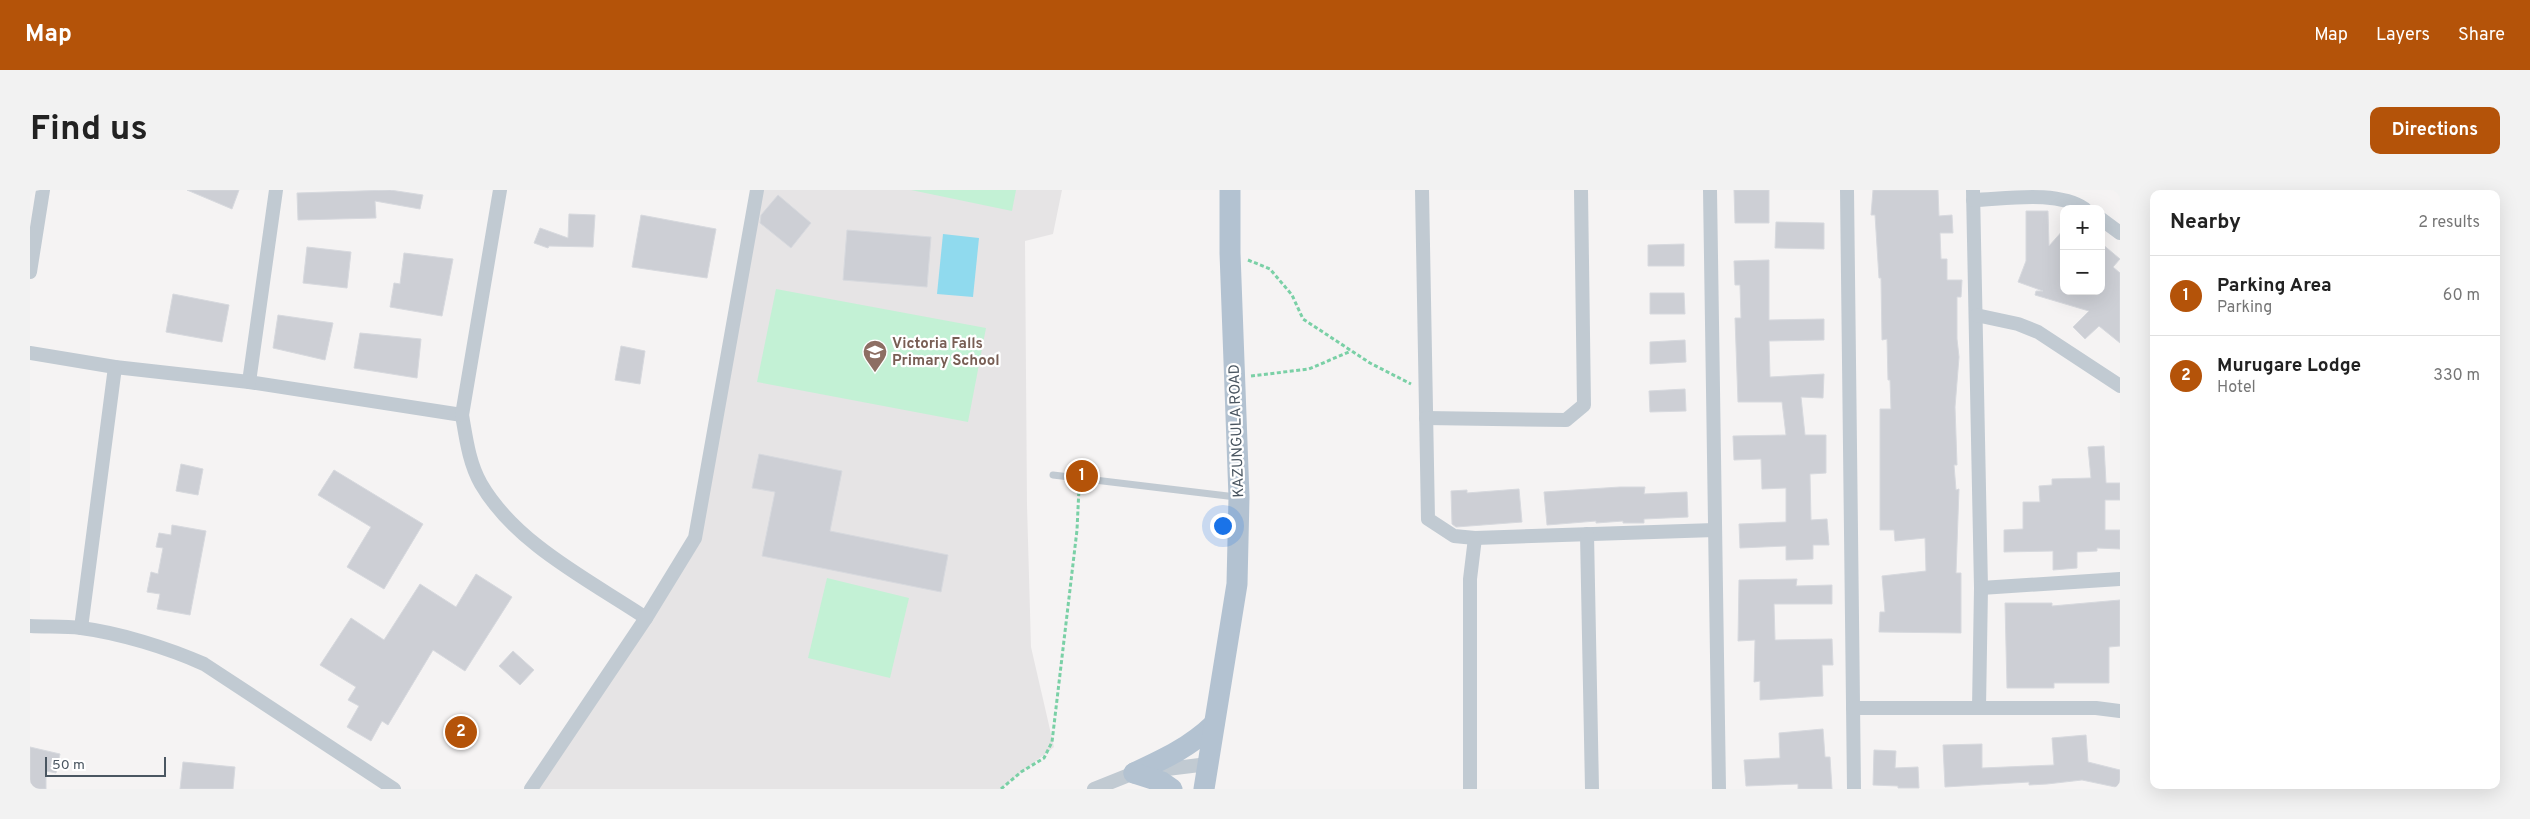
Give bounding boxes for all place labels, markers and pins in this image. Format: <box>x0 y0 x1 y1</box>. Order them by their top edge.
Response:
place label: Victoria Falls Primary School <box>892 335 1000 371</box>
school or university icon: Victoria Falls Primary School <box>862 339 888 373</box>
pin: 1 <box>1066 457 1098 495</box>
pin: 2 <box>445 713 477 751</box>

